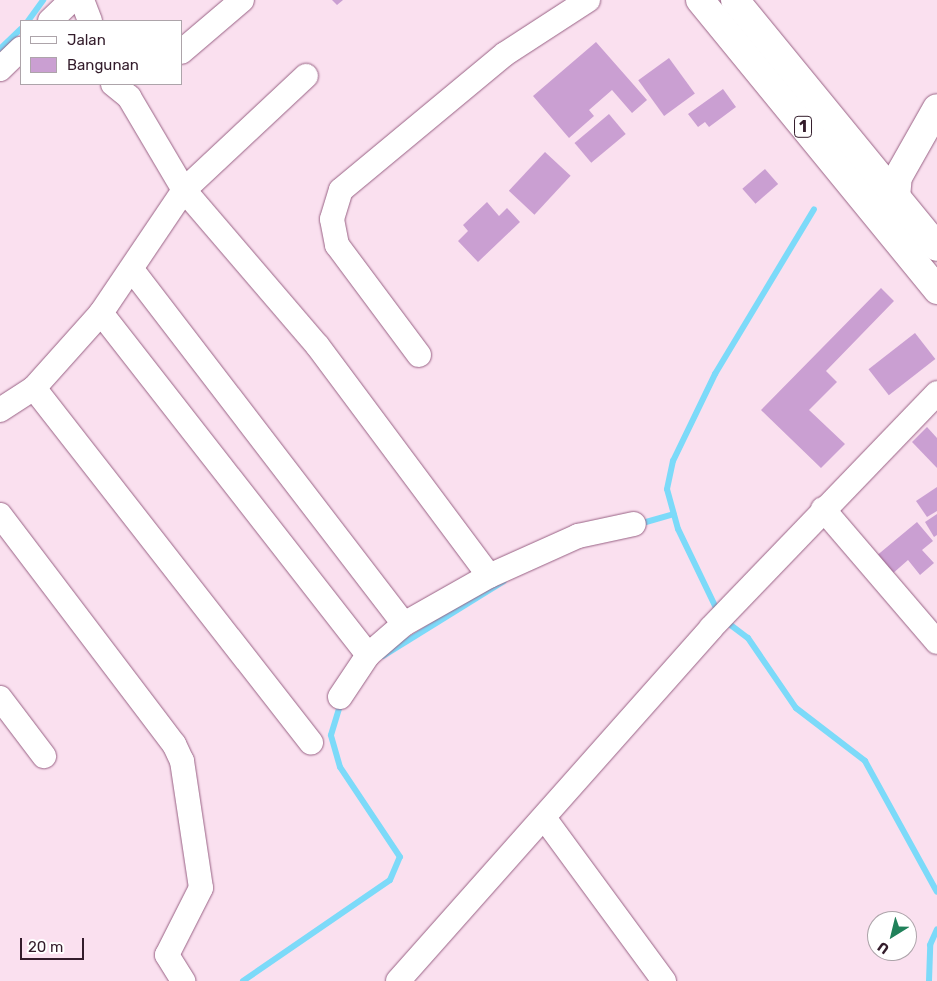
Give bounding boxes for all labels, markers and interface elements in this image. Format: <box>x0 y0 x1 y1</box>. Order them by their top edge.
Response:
legend <box>20 20 182 85</box>
text: Jalan <box>67 31 106 49</box>
text: Bangunan <box>67 56 139 74</box>
road number: 1 <box>793 114 813 140</box>
north arrow <box>867 911 917 961</box>
scale bar <box>22 928 86 960</box>
text: 20 m <box>28 938 63 956</box>
text: U <box>874 938 893 958</box>

